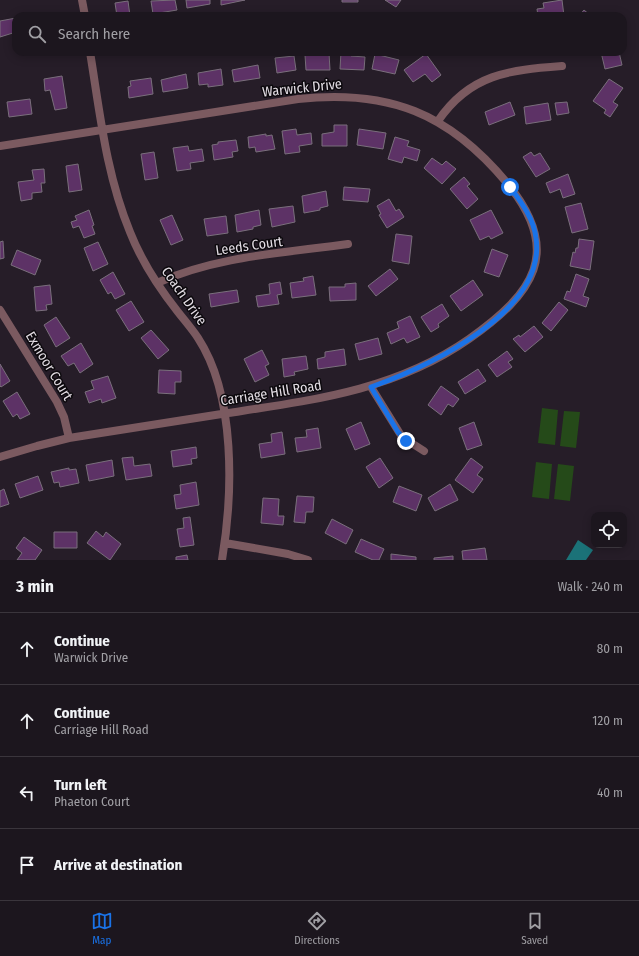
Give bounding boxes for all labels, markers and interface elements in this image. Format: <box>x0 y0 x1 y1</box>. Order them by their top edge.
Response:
search box <box>12 12 627 56</box>
icon: search <box>26 23 48 45</box>
text: Search here <box>58 25 130 43</box>
street label: Warwick Drive <box>261 75 343 101</box>
route start <box>501 178 519 196</box>
street label: Leeds Court <box>214 233 284 259</box>
street label: Coach Drive <box>158 264 210 328</box>
street label: Exmoor Court <box>22 328 76 404</box>
street label: Carriage Hill Road <box>219 377 323 409</box>
route end <box>397 432 415 450</box>
map controls <box>591 512 627 548</box>
button: locate <box>591 512 627 548</box>
text: 3 min <box>16 576 54 597</box>
text: Walk · 240 m <box>557 579 623 594</box>
text: Continue <box>54 632 110 650</box>
icon: ahead <box>16 638 38 660</box>
text: 80 m <box>597 641 623 656</box>
text: Warwick Drive <box>54 650 128 665</box>
text: Continue <box>54 704 110 722</box>
icon: ahead <box>16 710 38 732</box>
text: 120 m <box>592 713 623 728</box>
text: Carriage Hill Road <box>54 722 149 737</box>
text: Turn left <box>54 776 107 794</box>
icon: left <box>16 782 38 804</box>
text: 40 m <box>597 785 623 800</box>
text: Phaeton Court <box>54 794 130 809</box>
icon: arrive <box>16 854 38 876</box>
text: Arrive at destination <box>54 856 182 874</box>
tab: Map <box>91 910 113 947</box>
tab: Directions <box>294 910 340 947</box>
tab: Saved <box>521 910 548 947</box>

